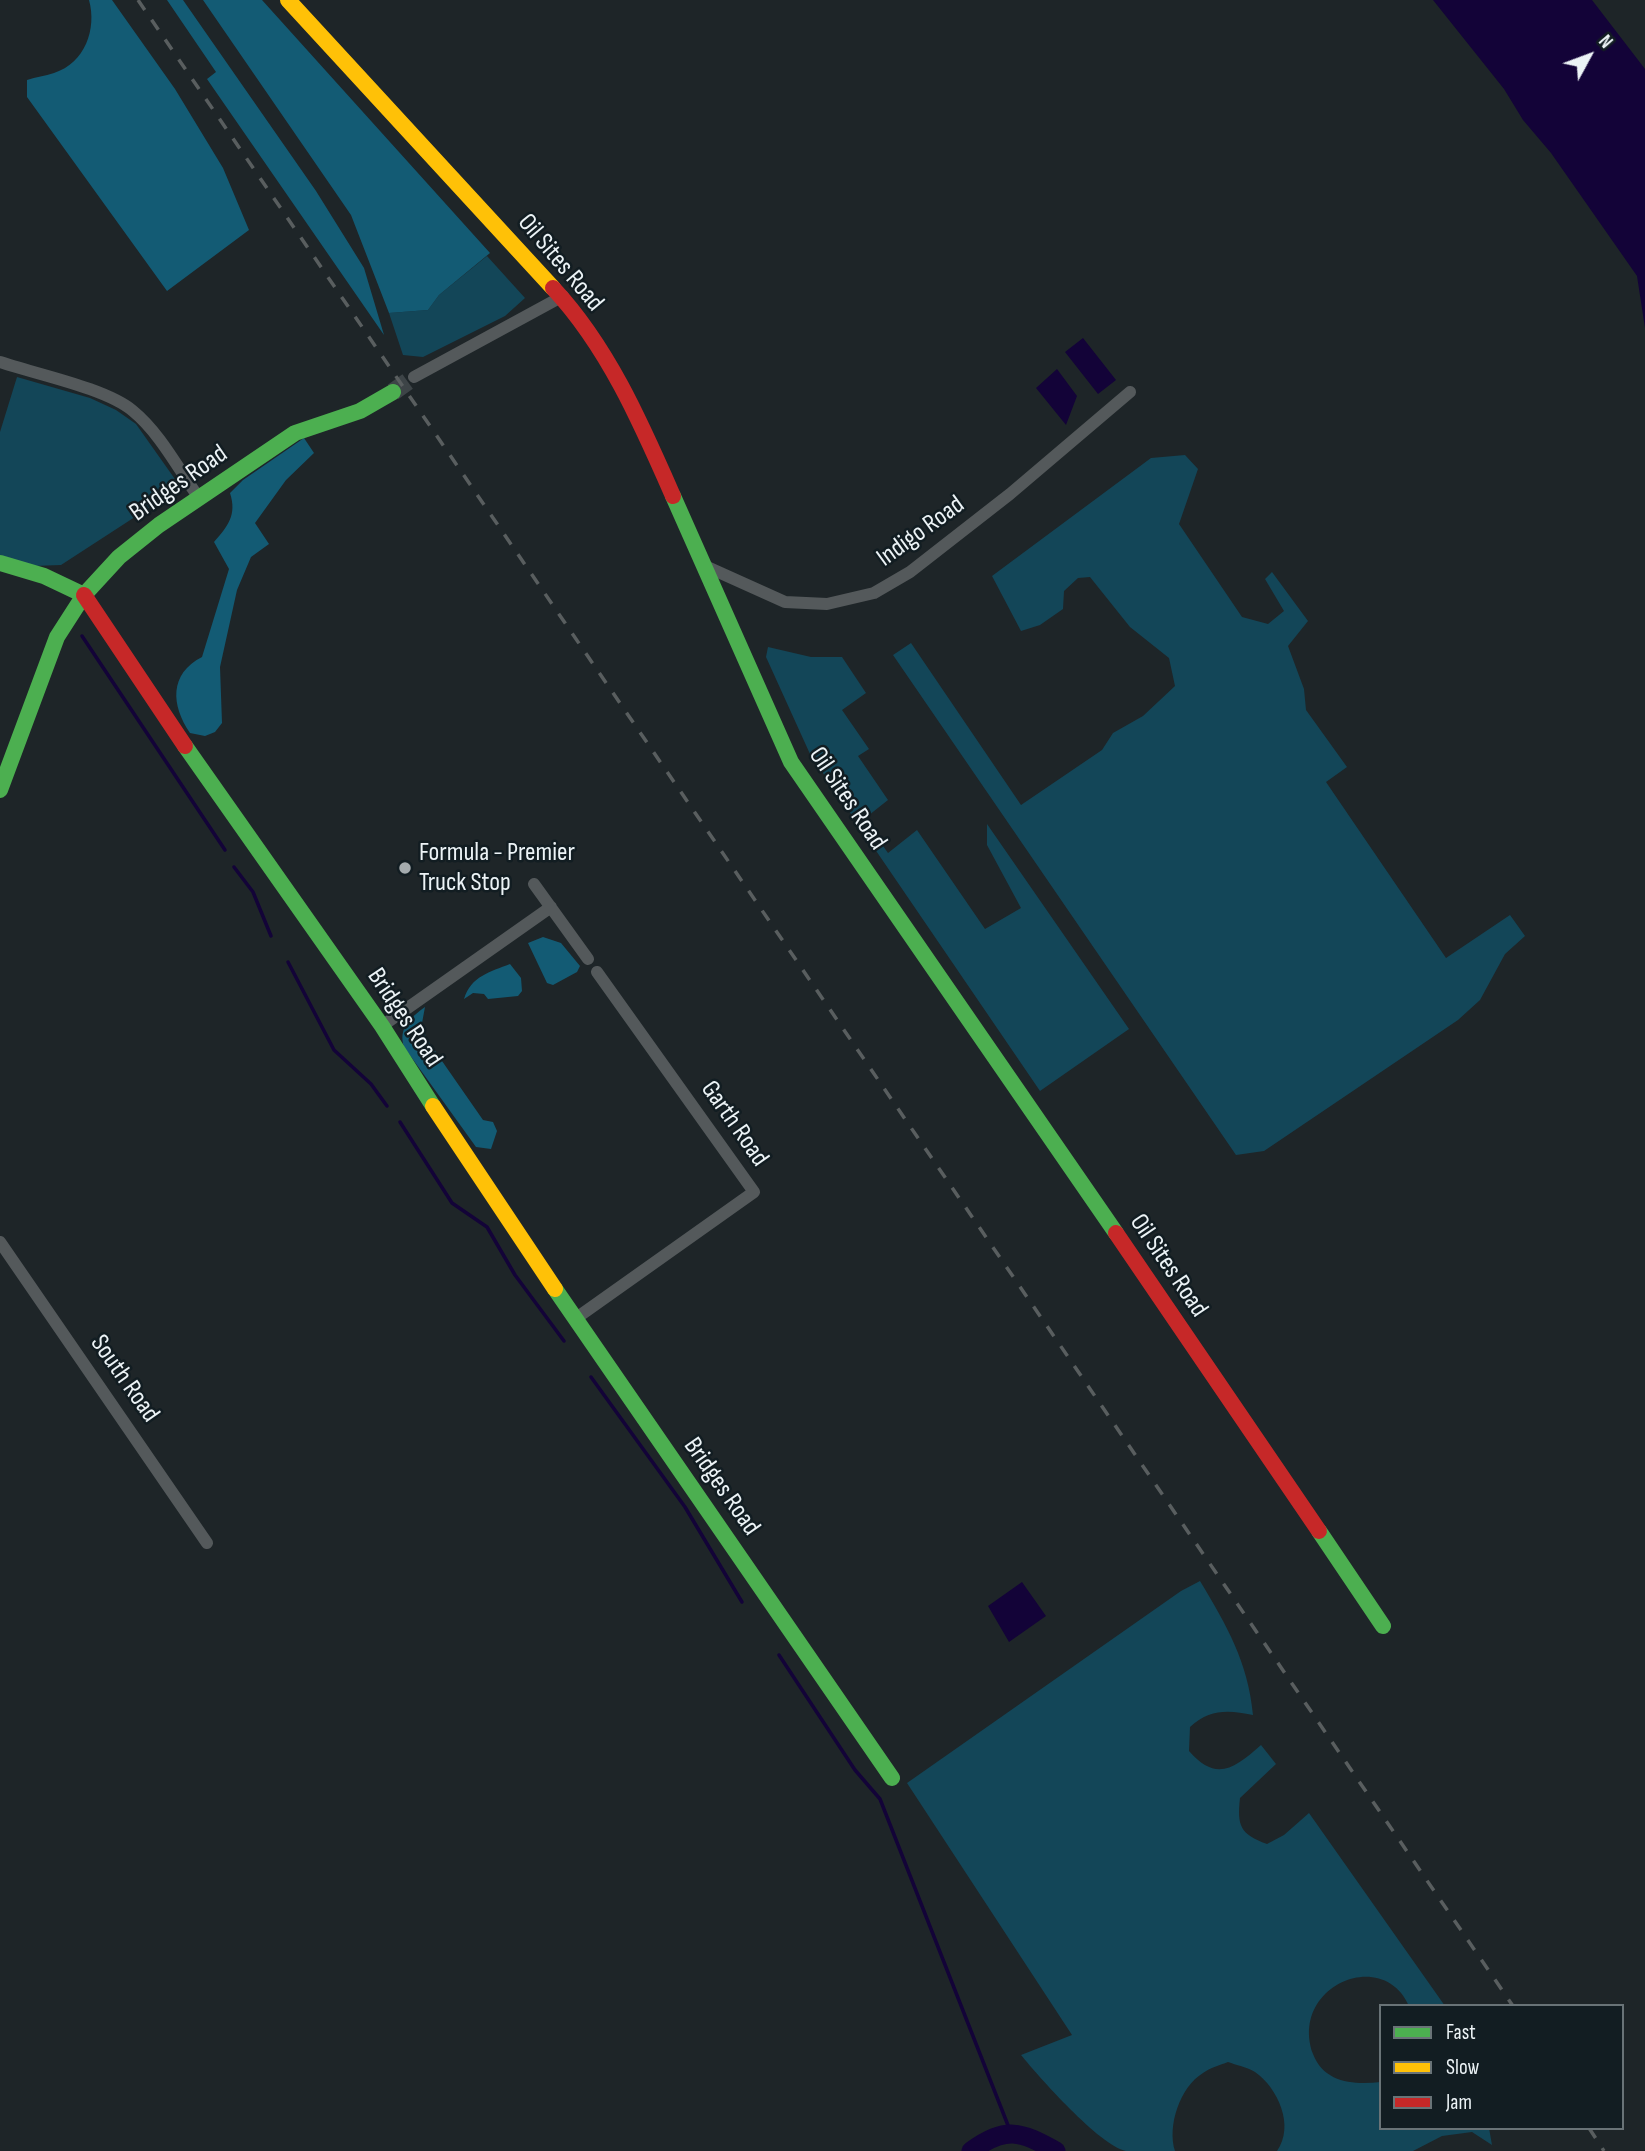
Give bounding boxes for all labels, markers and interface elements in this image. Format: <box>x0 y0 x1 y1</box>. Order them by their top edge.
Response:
north arrow <box>1554 21 1624 91</box>
text: N <box>1593 31 1617 53</box>
street label: Oil Sites Road <box>510 208 610 318</box>
street label: Bridges Road <box>124 439 234 529</box>
street label: Indigo Road <box>871 490 971 574</box>
street label: Oil Sites Road <box>801 742 893 856</box>
place label: Formula - Premier Truck Stop <box>419 837 575 898</box>
marker: Formula - Premier Truck Stop <box>397 860 413 876</box>
street label: Bridges Road <box>360 963 448 1073</box>
street label: Garth Road <box>693 1075 775 1173</box>
street label: Oil Sites Road <box>1122 1209 1214 1323</box>
street label: South Road <box>83 1329 165 1429</box>
street label: Bridges Road <box>676 1432 766 1542</box>
legend <box>1379 2004 1624 2130</box>
text: Fast <box>1446 2020 1476 2045</box>
text: Slow <box>1446 2055 1479 2080</box>
text: Jam <box>1446 2090 1472 2115</box>

